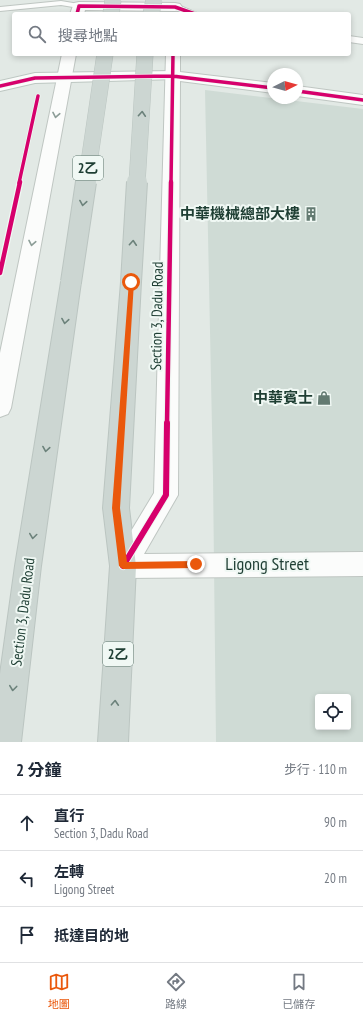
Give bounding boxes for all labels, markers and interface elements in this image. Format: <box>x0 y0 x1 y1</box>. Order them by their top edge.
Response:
search box <box>12 12 351 56</box>
icon: search <box>26 23 48 45</box>
text: 搜尋地點 <box>58 26 118 45</box>
north arrow <box>267 68 303 104</box>
one-way arrow <box>137 111 146 117</box>
one-way arrow <box>53 112 61 118</box>
road number: 2乙 <box>73 156 103 180</box>
one-way arrow <box>79 200 88 206</box>
place label: 中華機械總部大樓 <box>180 204 300 223</box>
building icon: 中華機械總部大樓 <box>303 206 319 222</box>
one-way arrow <box>28 240 37 246</box>
one-way arrow <box>129 240 138 246</box>
street label: Section 3, Dadu Road <box>146 261 167 371</box>
route start <box>122 273 140 291</box>
one-way arrow <box>61 318 70 324</box>
place label: 中華賓士 <box>253 388 313 407</box>
shop icon: 中華賓士 <box>316 390 332 406</box>
one-way arrow <box>42 446 51 452</box>
one-way arrow <box>29 533 38 539</box>
street label: Ligong Street <box>225 552 309 575</box>
route end <box>187 555 205 573</box>
street label: Section 3, Dadu Road <box>6 557 39 667</box>
road number: 2乙 <box>103 642 133 666</box>
one-way arrow <box>9 685 18 691</box>
map controls <box>315 694 351 730</box>
button: locate <box>315 694 351 730</box>
one-way arrow <box>111 700 120 706</box>
text: 2 分鐘 <box>16 759 62 781</box>
text: 步行 · 110 m <box>284 761 347 778</box>
text: 直行 <box>54 806 84 825</box>
icon: ahead <box>16 812 38 834</box>
text: 90 m <box>324 814 347 831</box>
text: Section 3, Dadu Road <box>54 825 148 842</box>
text: 左轉 <box>54 862 84 881</box>
icon: left <box>16 868 38 890</box>
text: 20 m <box>324 870 347 887</box>
text: Ligong Street <box>54 881 114 898</box>
icon: arrive <box>16 924 38 946</box>
text: 抵達目的地 <box>54 926 129 945</box>
tab: 地圖 <box>48 971 70 1011</box>
tab: 路線 <box>165 971 187 1011</box>
tab: 已儲存 <box>282 971 315 1011</box>

